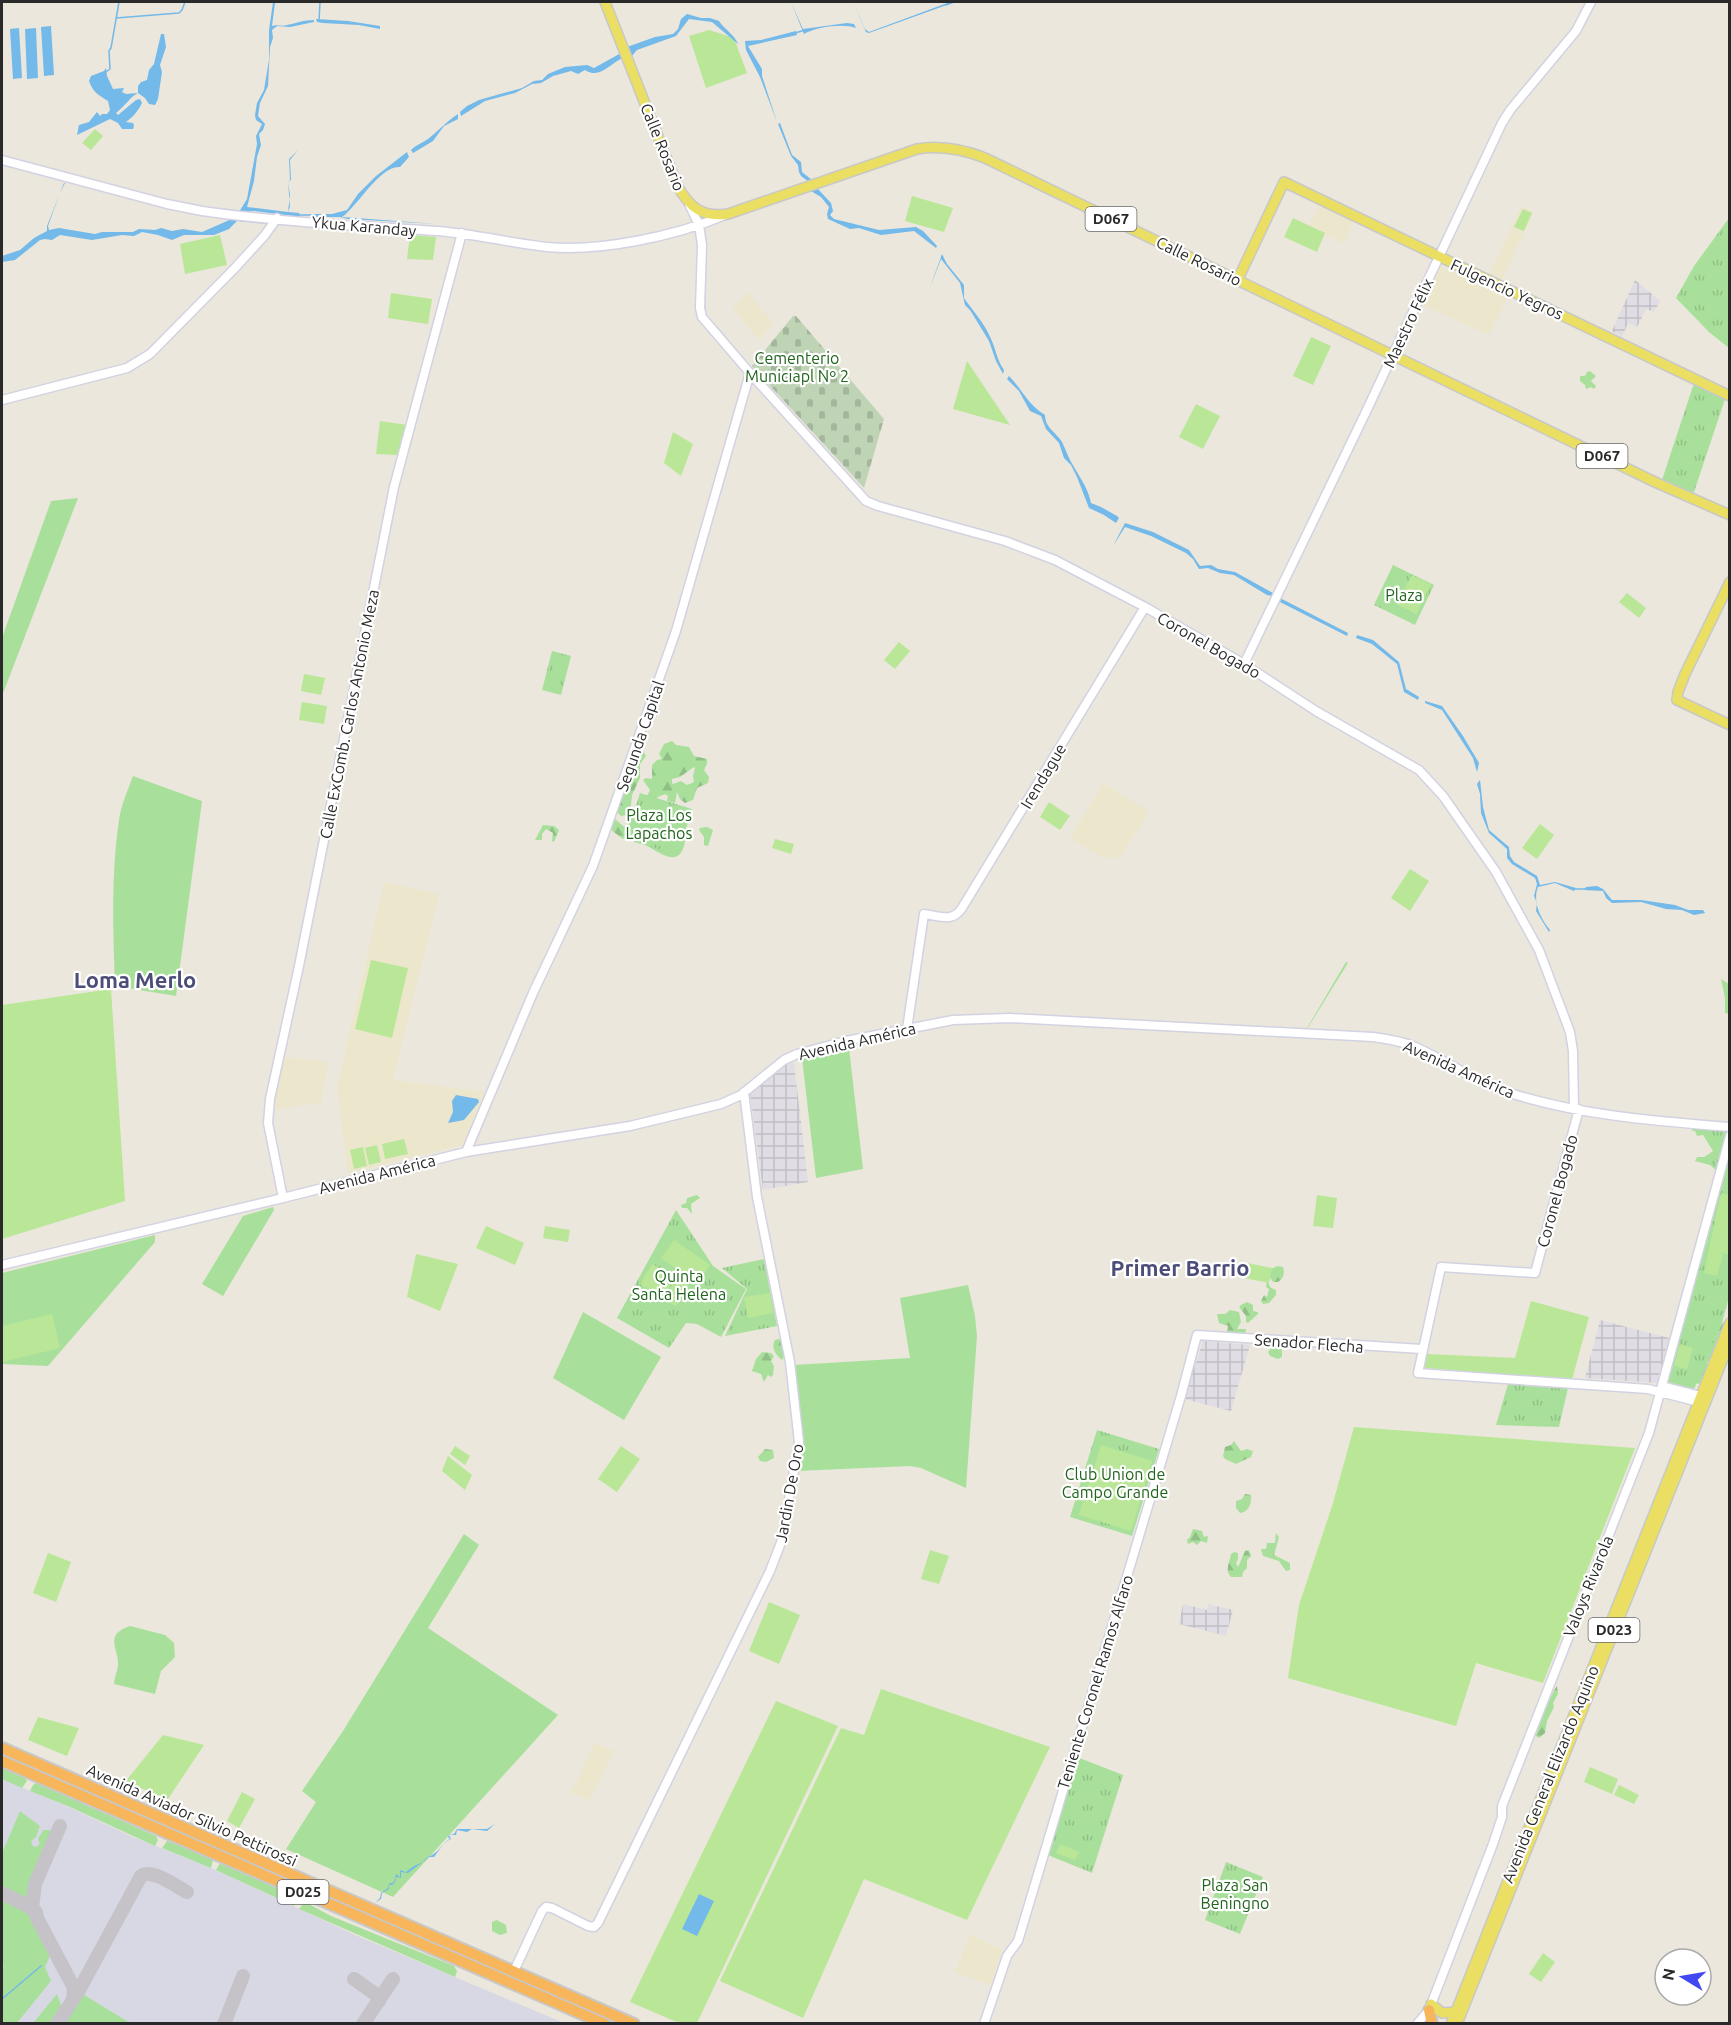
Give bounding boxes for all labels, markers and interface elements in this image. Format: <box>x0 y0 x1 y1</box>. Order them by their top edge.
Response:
street label: Calle Rosario <box>637 101 689 193</box>
road number: D067 <box>1086 207 1136 231</box>
street label: Ykua Karanday <box>311 212 417 240</box>
street label: Calle Rosario <box>1153 233 1245 289</box>
street label: Fulgencio Yegros <box>1448 255 1566 323</box>
street label: Maestro Félix <box>1379 275 1437 371</box>
park label: Cementerio Municiapl Nº 2 <box>745 349 849 385</box>
road number: D067 <box>1576 444 1628 468</box>
park label: Plaza <box>1385 586 1423 604</box>
street label: Calle ExComb. Carlos Antonio Meza <box>316 588 382 840</box>
street label: Coronel Bogado <box>1154 608 1264 682</box>
street label: Segunda Capital <box>613 678 667 794</box>
street label: Irendague <box>1017 740 1069 812</box>
park label: Plaza Los Lapachos <box>626 806 692 842</box>
district label: Loma Merlo <box>74 967 196 992</box>
street label: Avenida América <box>797 1019 917 1063</box>
street label: Avenida América <box>1401 1036 1517 1102</box>
street label: Coronel Bogado <box>1533 1133 1581 1249</box>
street label: Avenida América <box>317 1151 437 1197</box>
district label: Primer Barrio <box>1111 1255 1249 1280</box>
park label: Quinta Santa Helena <box>632 1267 726 1303</box>
street label: Senador Flecha <box>1254 1330 1364 1356</box>
street label: Jardin De Oro <box>771 1442 807 1544</box>
park label: Club Union de Campo Grande <box>1062 1465 1168 1501</box>
street label: Valoys Rivarola <box>1559 1533 1617 1639</box>
street label: Teniente Coronel Ramos Alfaro <box>1054 1573 1136 1791</box>
road number: D023 <box>1588 1618 1640 1642</box>
street label: Avenida General Elizardo Aquino <box>1498 1663 1602 1885</box>
street label: Avenida Aviador Silvio Pettirossi <box>84 1760 300 1870</box>
park label: Plaza San Beningno <box>1201 1876 1269 1912</box>
road number: D025 <box>278 1880 328 1904</box>
north arrow <box>1653 1947 1713 2007</box>
text: N <box>1658 1967 1678 1982</box>

